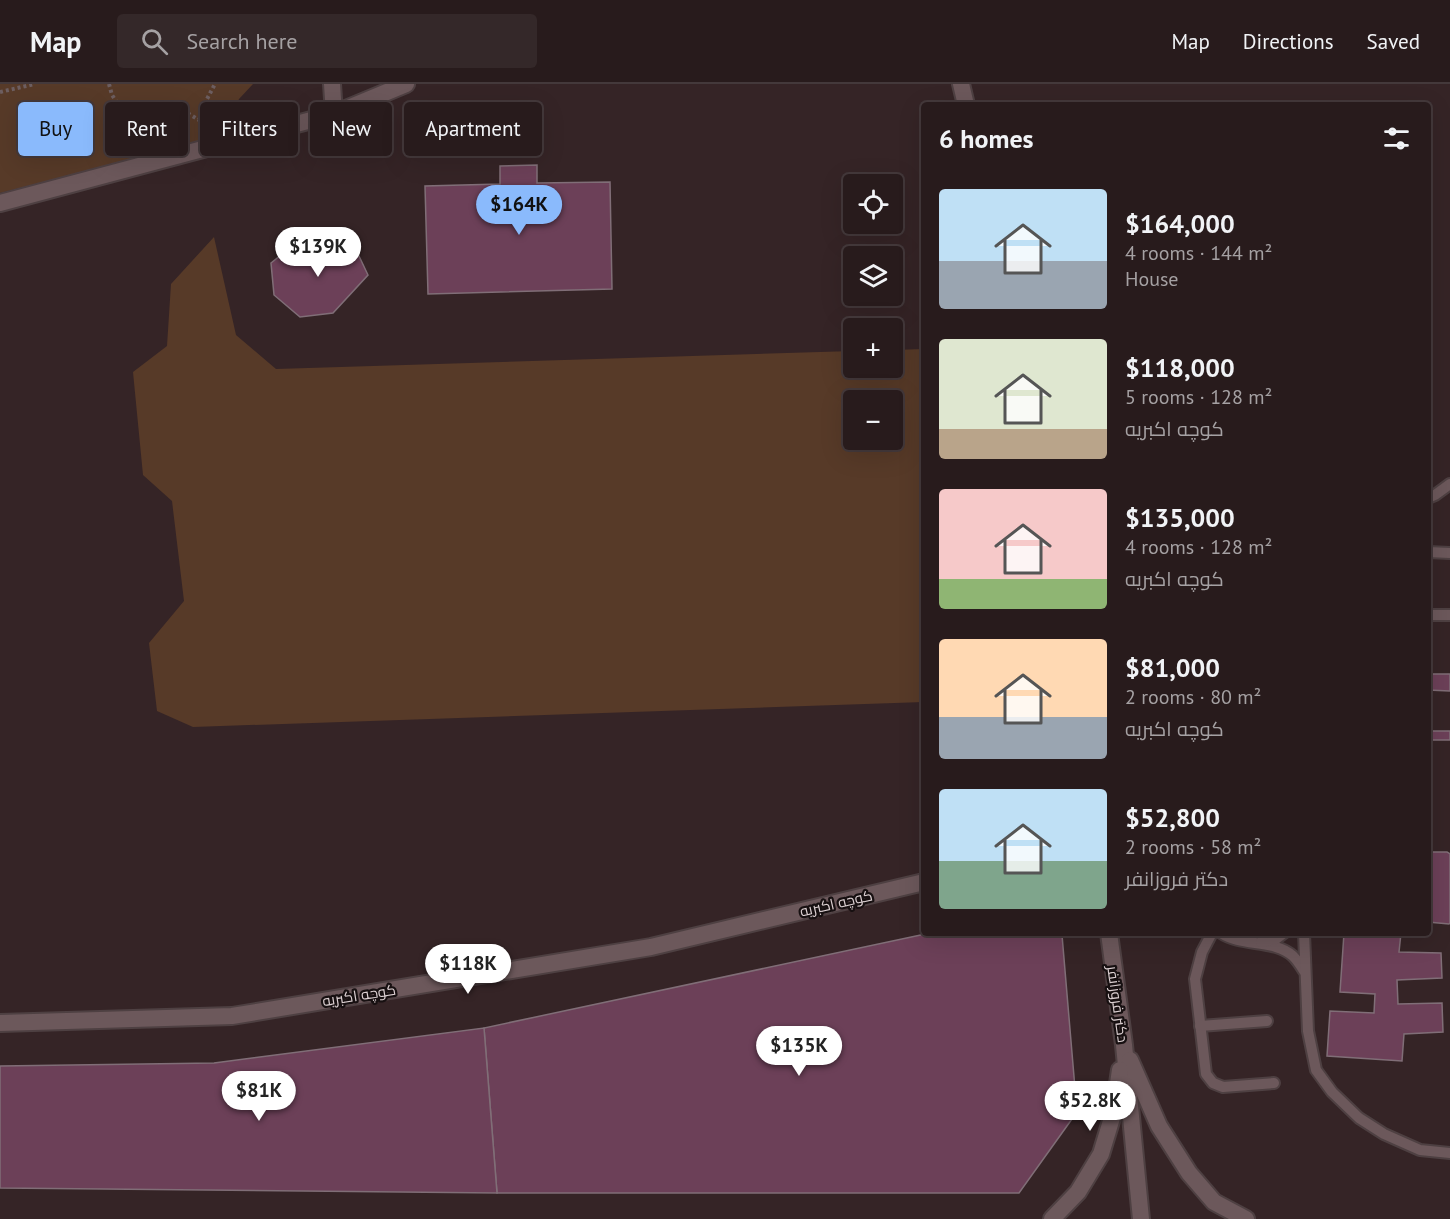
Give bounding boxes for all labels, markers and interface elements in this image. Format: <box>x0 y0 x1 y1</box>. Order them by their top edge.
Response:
search box <box>117 14 537 68</box>
text: Map <box>30 23 81 60</box>
icon: search <box>138 25 171 58</box>
text: Search here <box>186 27 297 55</box>
text: Map <box>1171 28 1210 55</box>
text: Directions <box>1243 28 1334 55</box>
text: Saved <box>1367 28 1420 55</box>
chip: Buy <box>18 102 93 156</box>
chip: Rent <box>105 102 188 156</box>
chip: Filters <box>200 102 298 156</box>
chip: New <box>310 102 392 156</box>
chip: Apartment <box>404 102 542 156</box>
text: 6 homes <box>939 122 1034 155</box>
icon: filters <box>1380 122 1413 155</box>
map controls <box>843 174 903 450</box>
button: locate <box>843 174 903 234</box>
pin: $164K <box>477 185 561 236</box>
text: $164K <box>490 191 548 217</box>
text: $164,000 <box>1125 207 1235 240</box>
icon: home <box>987 213 1059 285</box>
pin: $139K <box>276 227 360 278</box>
text: $139K <box>289 233 347 259</box>
text: 4 rooms · 144 m² <box>1125 240 1272 266</box>
button: layers <box>843 246 903 306</box>
text: House <box>1125 266 1179 292</box>
button: + <box>843 318 903 378</box>
text: $118,000 <box>1125 351 1235 384</box>
icon: home <box>987 363 1059 435</box>
text: 5 rooms · 128 m² <box>1125 384 1272 410</box>
button: − <box>843 390 903 450</box>
text: کوچه اکبریه <box>1125 416 1224 442</box>
text: $135,000 <box>1125 501 1235 534</box>
icon: home <box>987 513 1059 585</box>
text: 4 rooms · 128 m² <box>1125 534 1272 560</box>
text: کوچه اکبریه <box>1125 566 1224 592</box>
text: $81,000 <box>1125 651 1220 684</box>
icon: home <box>987 663 1059 735</box>
text: 2 rooms · 80 m² <box>1125 684 1261 710</box>
text: کوچه اکبریه <box>1125 716 1224 742</box>
text: $52,800 <box>1125 801 1220 834</box>
icon: home <box>987 813 1059 885</box>
text: 2 rooms · 58 m² <box>1125 834 1261 860</box>
text: دکتر فروزانفر <box>1125 866 1228 892</box>
street label: کوچه اکبریه <box>798 885 874 922</box>
pin: $118K <box>426 944 510 995</box>
text: $118K <box>439 950 497 976</box>
street label: دکتر فروزانفر <box>1103 963 1133 1044</box>
street label: کوچه اکبریه <box>321 980 397 1011</box>
pin: $135K <box>757 1026 841 1077</box>
text: $135K <box>770 1032 828 1058</box>
pin: $81K <box>223 1071 295 1122</box>
text: $81K <box>236 1077 282 1103</box>
pin: $52.8K <box>1041 1081 1139 1132</box>
text: $52.8K <box>1059 1087 1121 1113</box>

